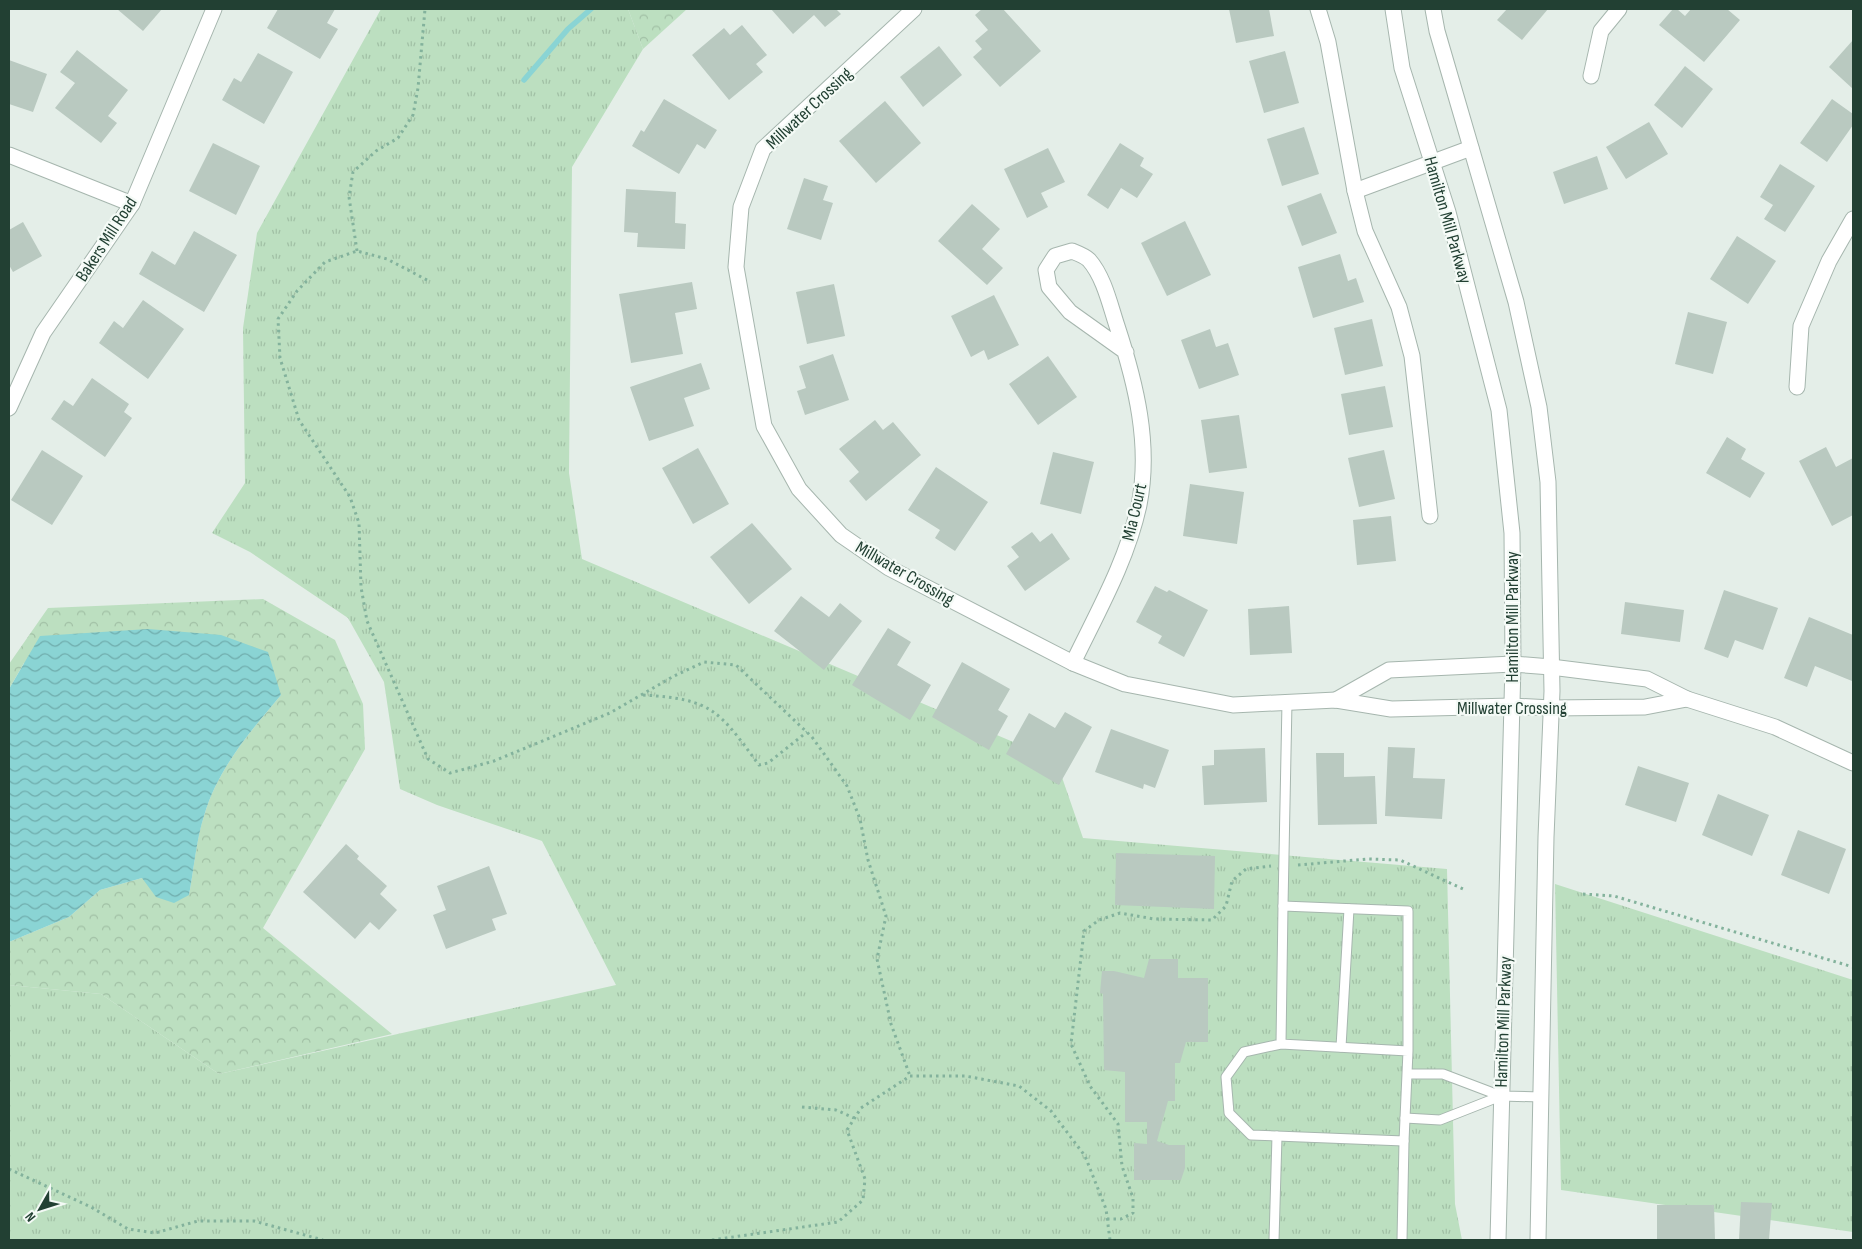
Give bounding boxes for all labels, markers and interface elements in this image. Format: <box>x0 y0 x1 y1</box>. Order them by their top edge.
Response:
street label: Millwater Crossing <box>762 63 857 154</box>
street label: Hamilton Mill Parkway <box>1419 154 1476 286</box>
street label: Bakers Mill Road <box>71 193 142 286</box>
street label: Mia Court <box>1118 481 1151 543</box>
street label: Millwater Crossing <box>852 537 958 610</box>
street label: Hamilton Mill Parkway <box>1502 551 1523 683</box>
street label: Millwater Crossing <box>1457 698 1567 719</box>
street label: Hamilton Mill Parkway <box>1491 956 1516 1088</box>
north arrow <box>15 1184 65 1234</box>
text: N <box>21 1209 39 1225</box>

